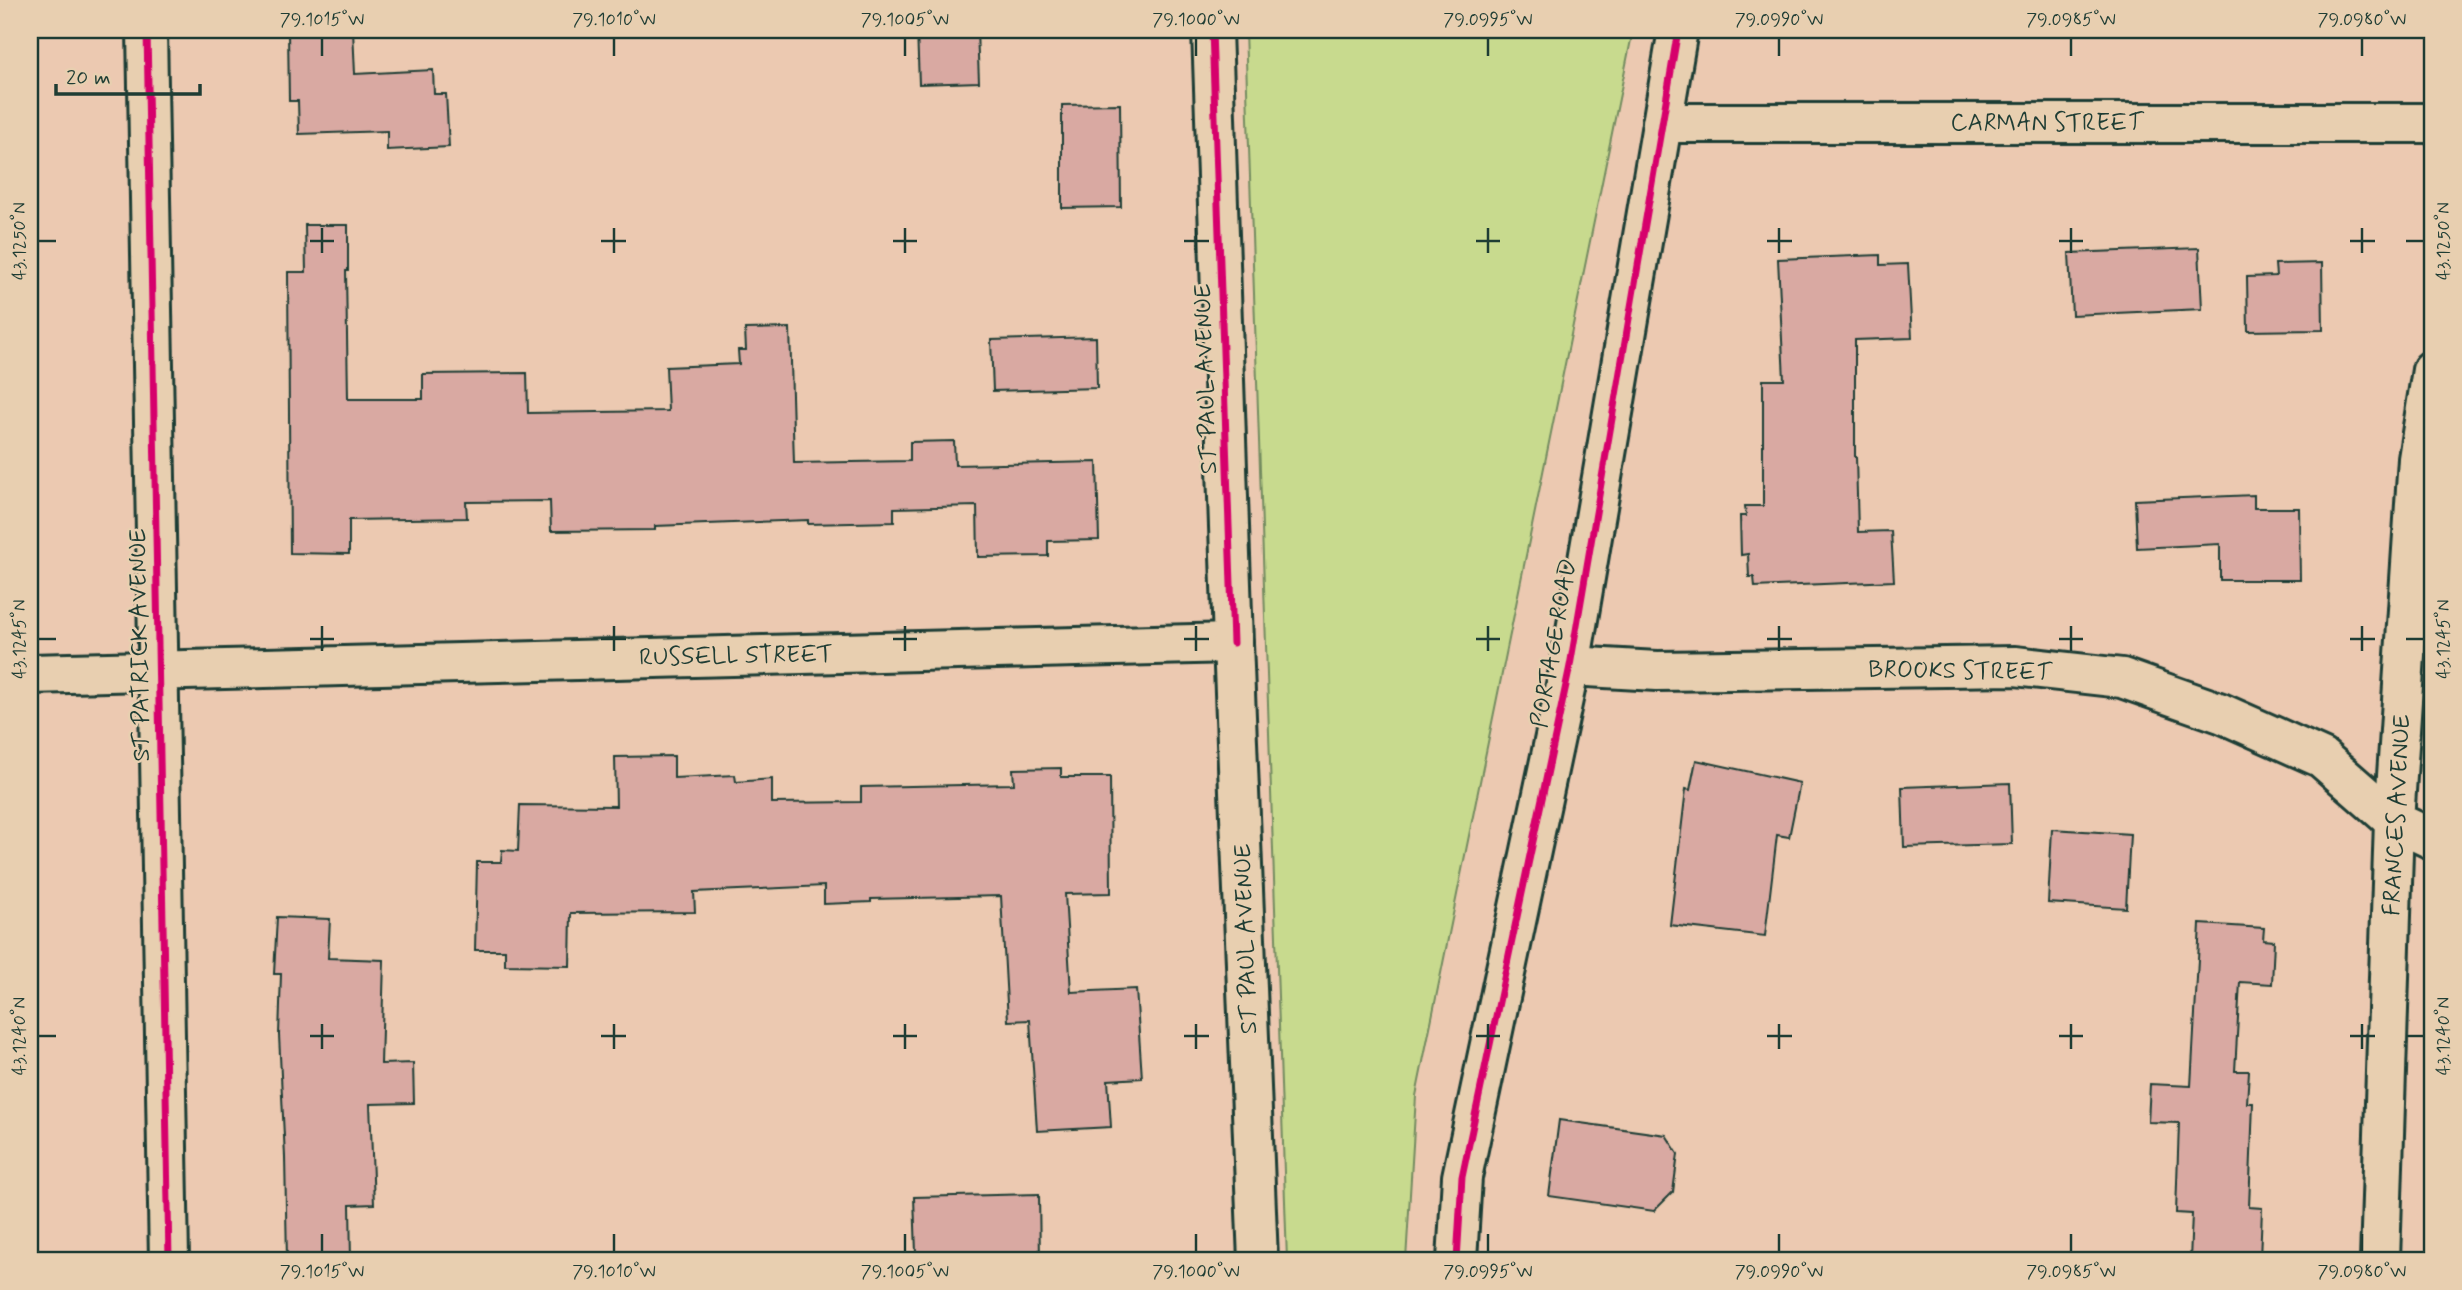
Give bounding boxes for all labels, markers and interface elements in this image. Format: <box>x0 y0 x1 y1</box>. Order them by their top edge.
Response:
text: 79.1015°W <box>280 8 364 32</box>
text: 79.1010°W <box>572 8 656 32</box>
text: 79.1005°W <box>861 8 949 32</box>
text: 79.1000°W <box>1152 8 1240 32</box>
text: 79.0995°W <box>1443 8 1533 32</box>
text: 79.0990°W <box>1735 8 1823 32</box>
text: 79.0985°W <box>2026 8 2116 32</box>
text: 79.0980°W <box>2318 8 2406 32</box>
scale bar <box>56 52 200 96</box>
text: 20 m <box>66 64 111 92</box>
street label: CARMAN STREET <box>1951 108 2144 139</box>
text: 43.1250°N <box>8 202 32 280</box>
text: 43.1250°N <box>2432 202 2456 280</box>
street label: ST PAUL AVENUE <box>1188 283 1225 475</box>
street label: ST PATRICK AVENUE <box>123 528 158 762</box>
street label: PORTAGE ROAD <box>1524 556 1585 730</box>
text: 43.1245°N <box>8 599 32 679</box>
text: 43.1245°N <box>2432 599 2456 679</box>
street label: RUSSELL STREET <box>639 639 833 674</box>
street label: BROOKS STREET <box>1868 654 2053 689</box>
street label: FRANCES AVENUE <box>2377 713 2418 917</box>
street label: ST PAUL AVENUE <box>1228 843 1265 1035</box>
text: 43.1240°N <box>8 997 32 1075</box>
text: 43.1240°N <box>2432 997 2456 1075</box>
text: 79.1015°W <box>280 1260 364 1284</box>
text: 79.1010°W <box>572 1260 656 1284</box>
text: 79.1005°W <box>861 1260 949 1284</box>
text: 79.1000°W <box>1152 1260 1240 1284</box>
text: 79.0995°W <box>1443 1260 1533 1284</box>
text: 79.0990°W <box>1735 1260 1823 1284</box>
text: 79.0985°W <box>2026 1260 2116 1284</box>
text: 79.0980°W <box>2318 1260 2406 1284</box>

